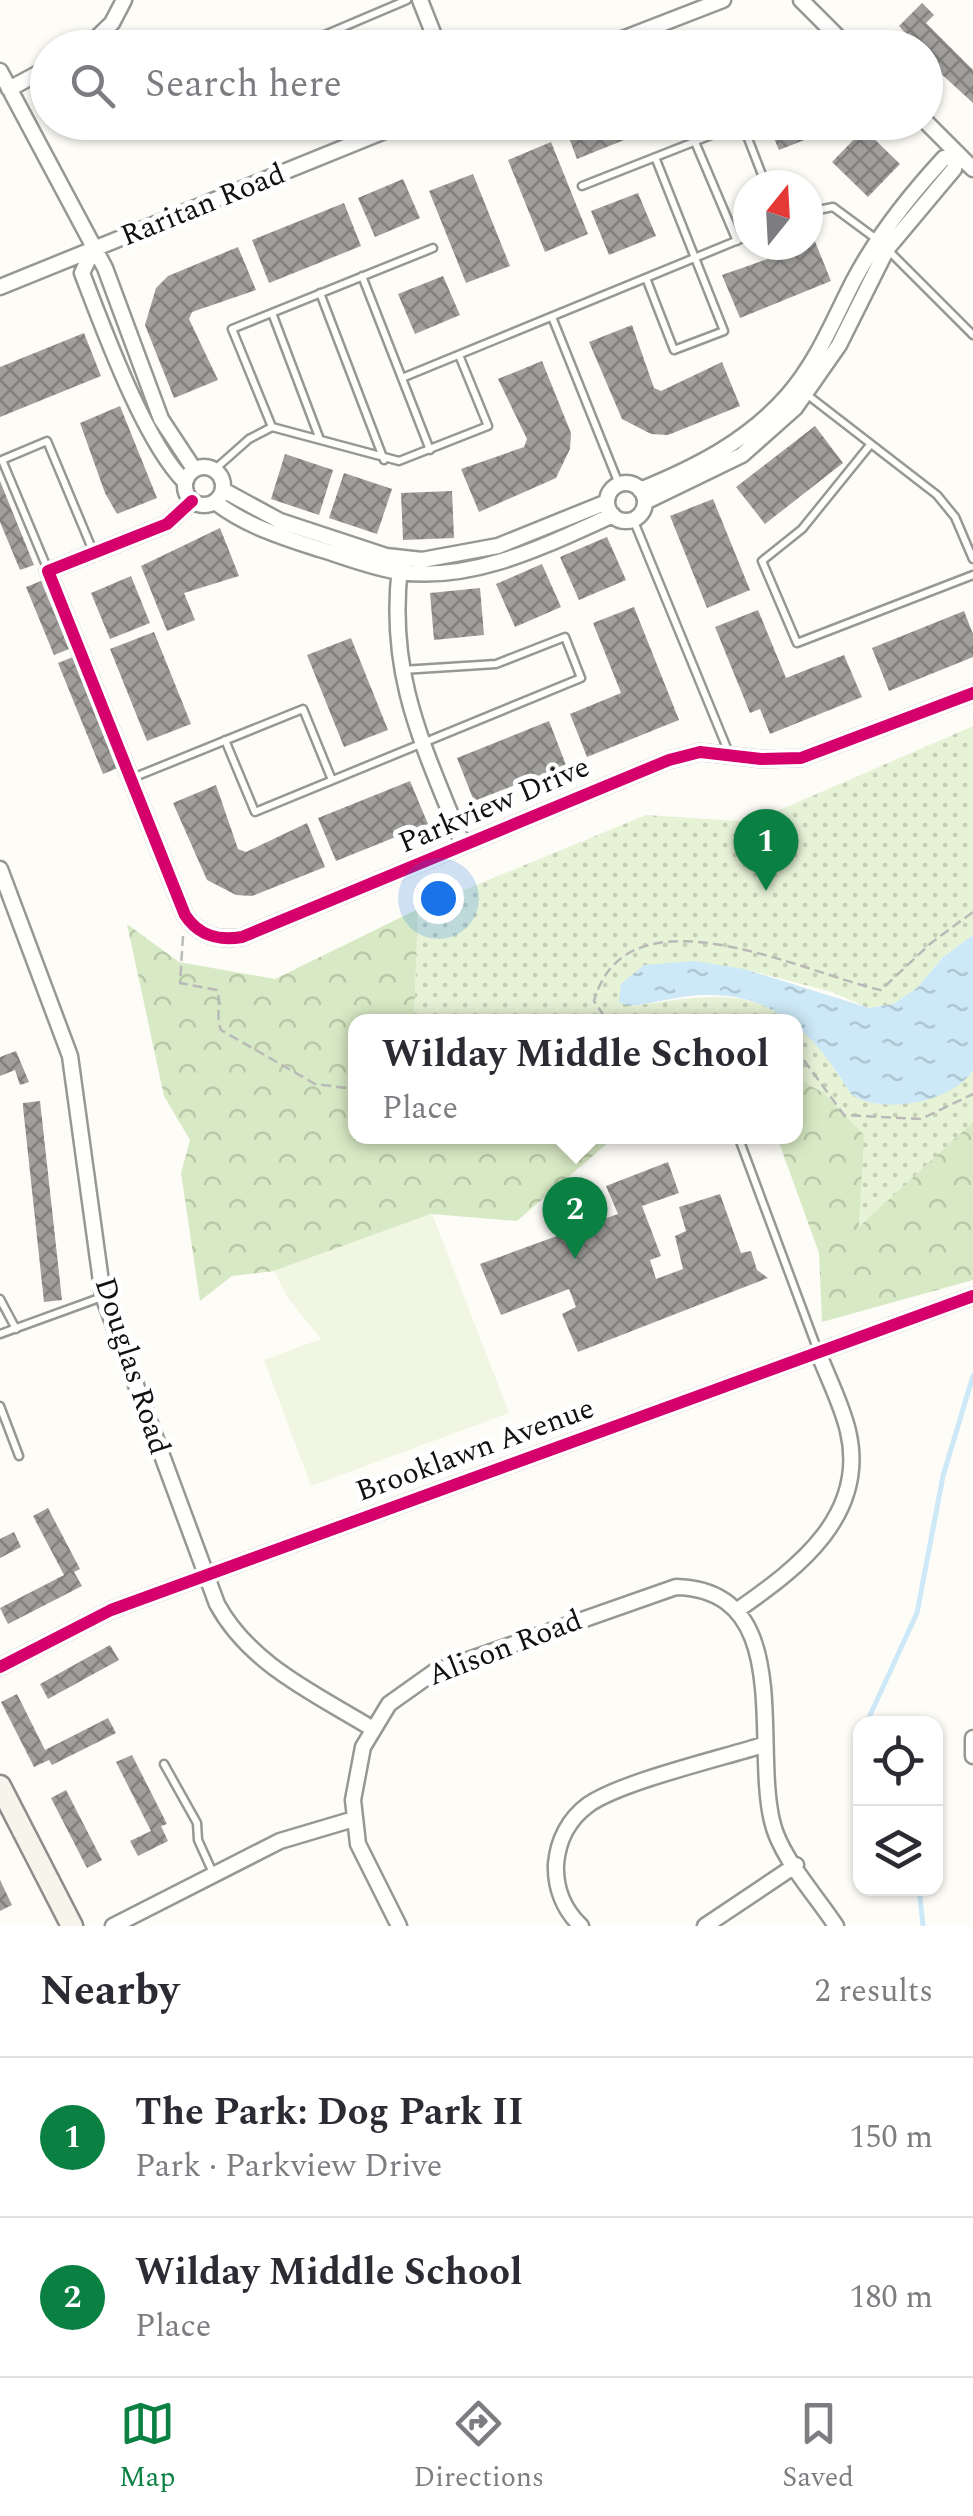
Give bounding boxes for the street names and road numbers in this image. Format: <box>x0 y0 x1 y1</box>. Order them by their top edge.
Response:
street label: Raritan Road <box>114 151 292 259</box>
street label: Parkview Drive <box>391 744 597 866</box>
street label: Douglas Road <box>82 1271 182 1461</box>
street label: Brooklawn Avenue <box>349 1386 601 1514</box>
street label: Alison Road <box>421 1597 589 1699</box>

